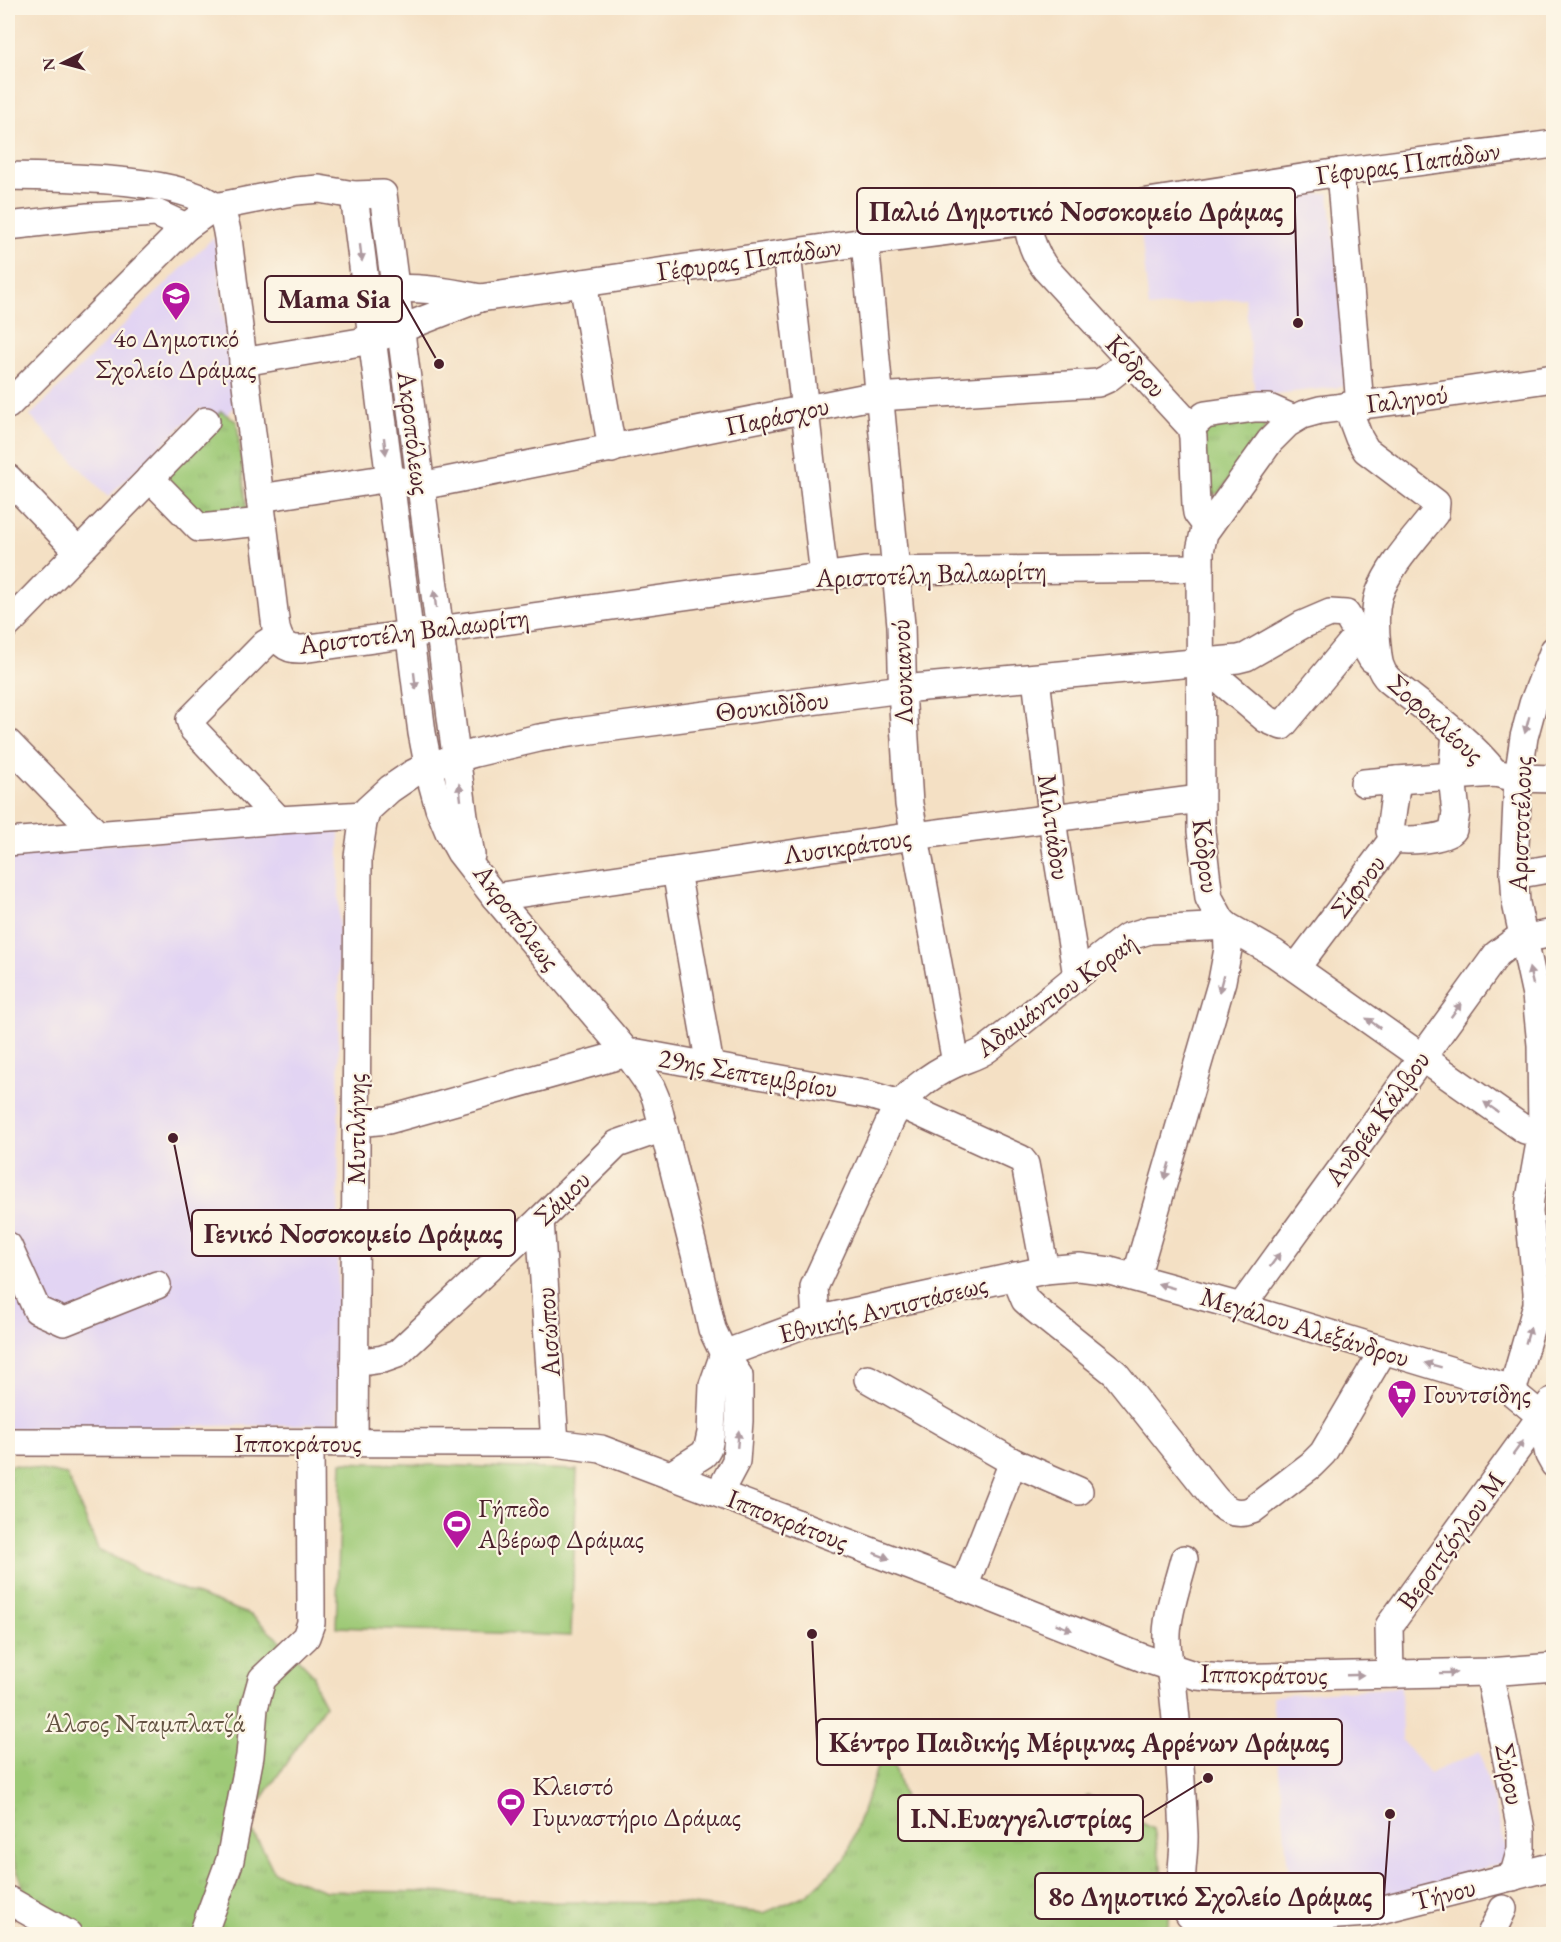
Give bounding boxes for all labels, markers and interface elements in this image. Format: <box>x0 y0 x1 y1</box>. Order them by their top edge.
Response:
north arrow <box>33 33 93 93</box>
text: N <box>37 57 60 72</box>
street label: Γέφυρας Παπάδων <box>1313 132 1502 193</box>
callout: Παλιό Δημοτικό Νοσοκομείο Δράμας <box>857 188 1295 234</box>
text: Παλιό Δημοτικό Νοσοκομείο Δράμας <box>869 193 1283 229</box>
street label: Γέφυρας Παπάδων <box>654 228 843 289</box>
one-way arrow <box>356 243 366 262</box>
callout: Mama Sia <box>265 276 402 322</box>
school or university icon: 4ο Δημοτικό Σχολείο Δράμας <box>160 280 192 322</box>
text: Mama Sia <box>277 280 391 316</box>
place label: 4ο Δημοτικό Σχολείο Δράμας <box>95 320 257 386</box>
street label: Κόδρου <box>1098 326 1175 405</box>
street label: Ακροπόλεως <box>389 368 439 497</box>
street label: Γαληνού <box>1364 376 1450 421</box>
street label: Παράσχου <box>722 387 832 444</box>
one-way arrow <box>381 437 390 456</box>
street label: Αριστοτέλη Βαλαωρίτη <box>814 552 1047 595</box>
one-way arrow <box>431 589 440 608</box>
street label: Αριστοτέλη Βαλαωρίτη <box>296 599 531 662</box>
street label: Λουκιανού <box>882 618 921 727</box>
street label: Σοφοκλέους <box>1381 666 1492 771</box>
one-way arrow <box>411 672 420 691</box>
street label: Θουκιδίδου <box>713 681 831 730</box>
one-way arrow <box>1522 716 1532 734</box>
street label: Αριστοτέλους <box>1500 755 1539 894</box>
street label: Μιλτιάδου <box>1030 772 1079 882</box>
one-way arrow <box>456 783 465 802</box>
street label: Κόδρου <box>1185 817 1228 895</box>
street label: Λυσικράτους <box>780 819 913 872</box>
street label: Σίφνου <box>1322 847 1393 924</box>
street label: Ακροπόλεως <box>465 856 569 977</box>
street label: Αδαμάντιου Κοραή <box>968 924 1143 1065</box>
one-way arrow <box>1526 967 1536 985</box>
one-way arrow <box>1215 975 1225 993</box>
one-way arrow <box>1449 1003 1461 1018</box>
one-way arrow <box>1366 1018 1381 1030</box>
street label: 29ης Σεπτεμβρίου <box>656 1040 840 1105</box>
street label: Ανδρέα Κάλβου <box>1315 1043 1437 1193</box>
street label: Μυτιλήνης <box>338 1073 373 1185</box>
one-way arrow <box>1484 1101 1500 1113</box>
street label: Σάμου <box>526 1162 597 1233</box>
one-way arrow <box>1162 1163 1171 1181</box>
callout: Γενικό Νοσοκομείο Δράμας <box>192 1210 515 1256</box>
text: Γενικό Νοσοκομείο Δράμας <box>203 1215 503 1251</box>
one-way arrow <box>1269 1252 1281 1268</box>
street label: Εθνικής Αντιστάσεως <box>775 1266 991 1351</box>
street label: Μεγάλου Αλεξάνδρου <box>1196 1278 1414 1375</box>
one-way arrow <box>1157 1281 1175 1290</box>
street label: Αισώπου <box>527 1286 568 1379</box>
one-way arrow <box>1524 1326 1533 1344</box>
one-way arrow <box>1424 1360 1442 1369</box>
place label: Γουντσίδης <box>1423 1376 1531 1411</box>
supermarket icon: Γουντσίδης <box>1386 1378 1418 1420</box>
street label: Ιπποκράτους <box>234 1425 362 1460</box>
one-way arrow <box>733 1430 742 1449</box>
one-way arrow <box>1512 1440 1524 1456</box>
street label: Βερσιτζόγλου Μ <box>1389 1464 1513 1617</box>
street label: Ιπποκράτους <box>722 1480 854 1559</box>
place label: Γήπεδο Αβέρωφ Δράμας <box>477 1490 644 1556</box>
sports icon: Γήπεδο Αβέρωφ Δράμας <box>441 1508 473 1550</box>
one-way arrow <box>873 1551 891 1561</box>
one-way arrow <box>1055 1623 1073 1632</box>
street label: Ιπποκράτους <box>1200 1655 1328 1692</box>
one-way arrow <box>1439 1668 1458 1677</box>
one-way arrow <box>1345 1670 1364 1680</box>
park label: Άλσος Νταμπλατζά <box>44 1705 246 1740</box>
callout: Κέντρο Παιδικής Μέριμνας Αρρένων Δράμας <box>817 1719 1342 1765</box>
text: Κέντρο Παιδικής Μέριμνας Αρρένων Δράμας <box>829 1724 1329 1760</box>
street label: Σύρου <box>1487 1740 1534 1808</box>
place label: Κλειστό Γυμναστήριο Δράμας <box>532 1768 741 1834</box>
sports icon: Κλειστό Γυμναστήριο Δράμας <box>495 1786 527 1828</box>
callout: Ι.Ν.Ευαγγελιστρίας <box>898 1795 1143 1841</box>
text: Ι.Ν.Ευαγγελιστρίας <box>910 1800 1132 1836</box>
street label: Τήνου <box>1409 1869 1479 1918</box>
callout: 8ο Δημοτικό Σχολείο Δράμας <box>1035 1873 1384 1919</box>
text: 8ο Δημοτικό Σχολείο Δράμας <box>1048 1878 1372 1914</box>

